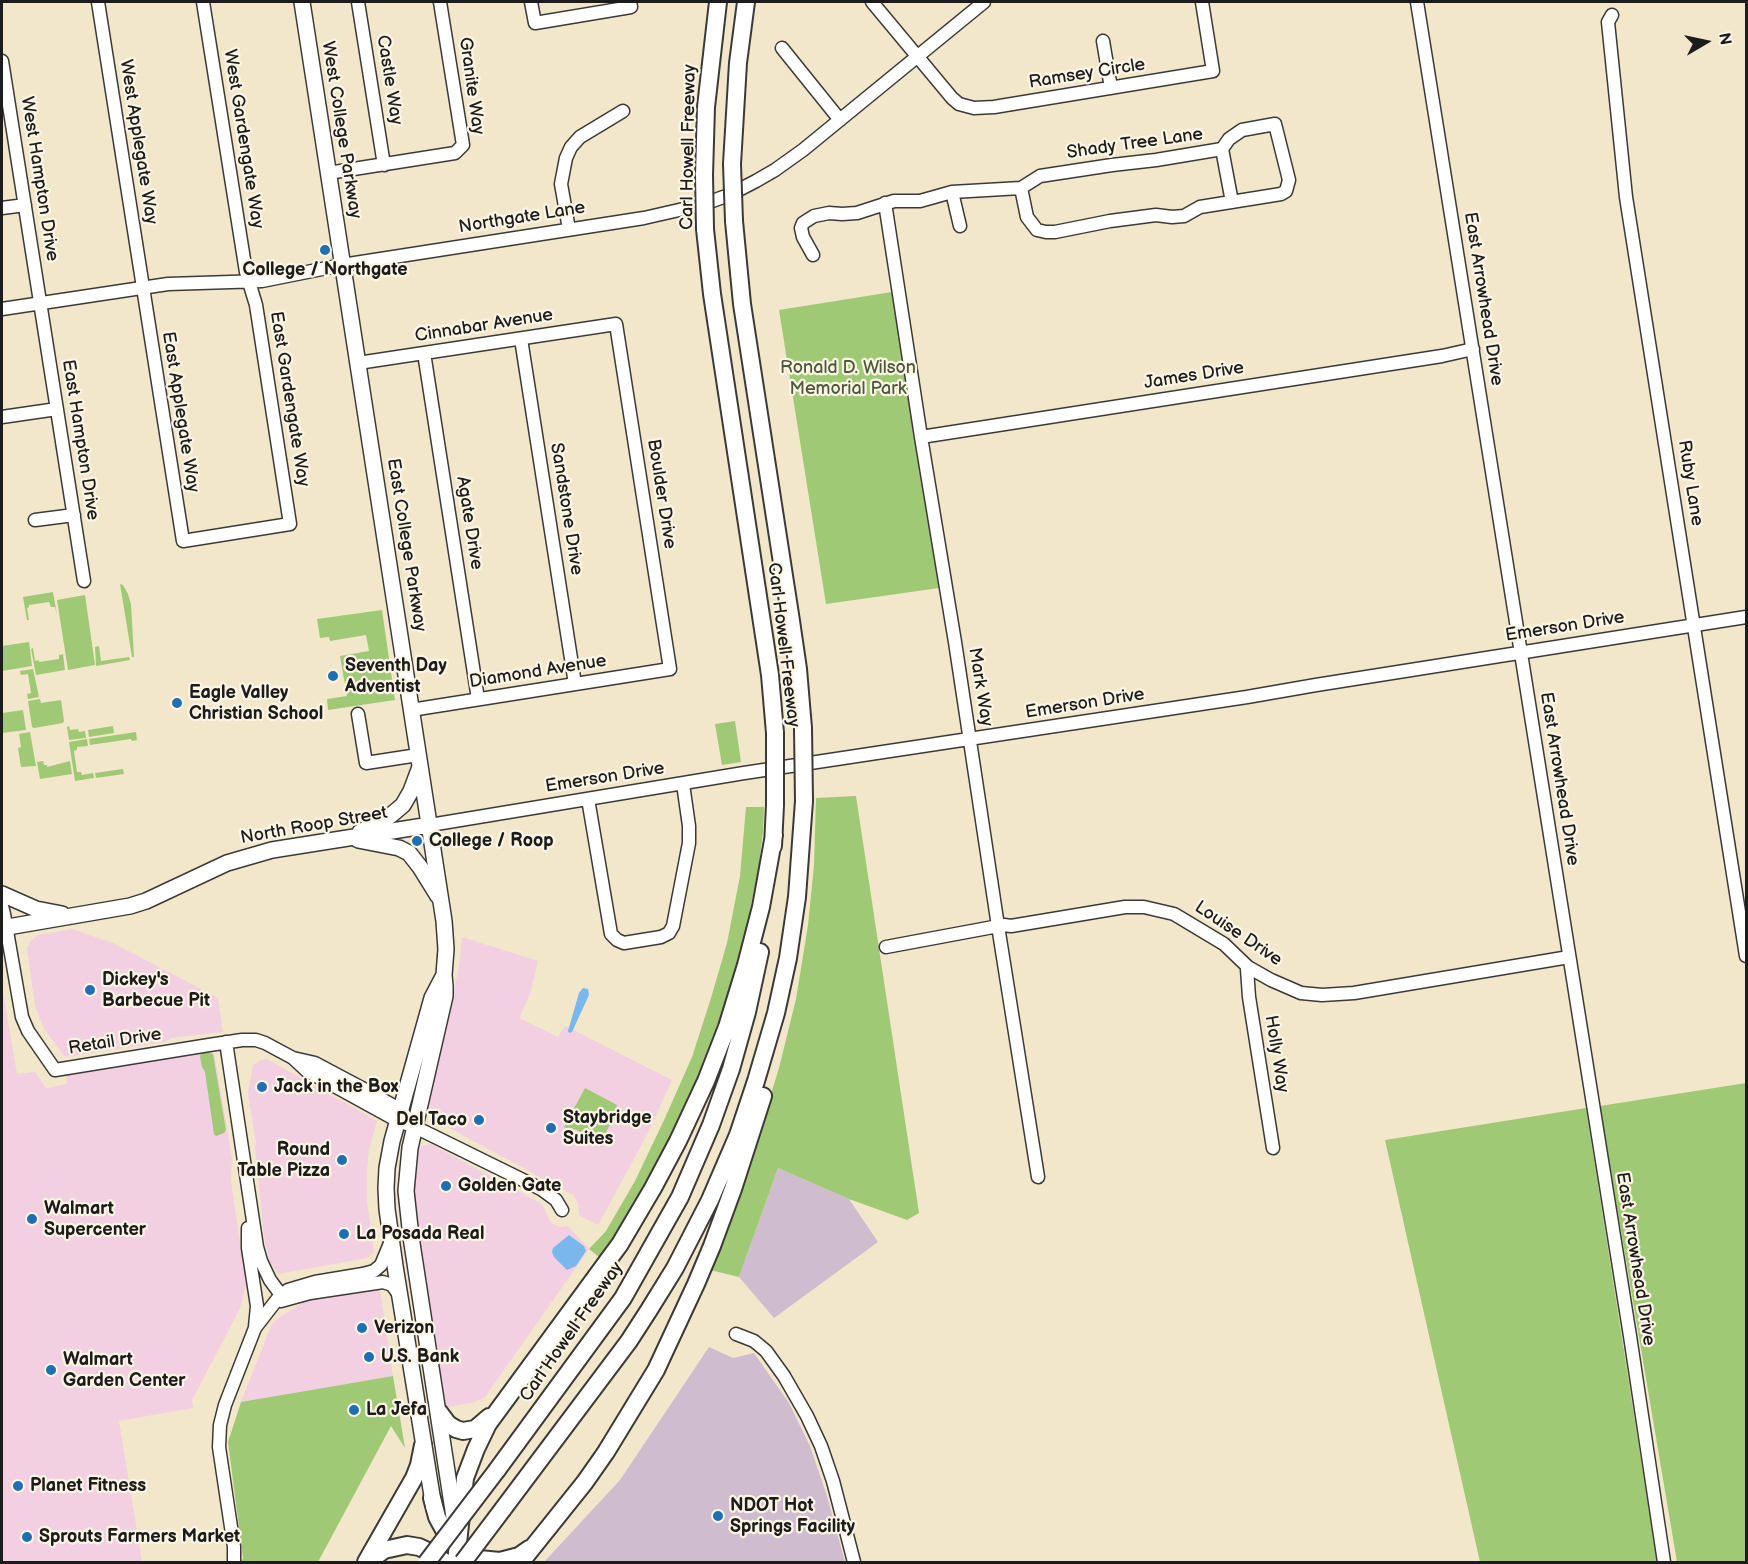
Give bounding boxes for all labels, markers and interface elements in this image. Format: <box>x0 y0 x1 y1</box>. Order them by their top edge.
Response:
north arrow <box>1676 12 1736 72</box>
text: N <box>1714 32 1735 47</box>
street label: Castle Way <box>371 34 407 126</box>
street label: Granite Way <box>453 36 489 136</box>
street label: West College Parkway <box>316 40 366 220</box>
street label: West Gardengate Way <box>218 48 268 230</box>
street label: Ramsey Circle <box>1027 54 1147 94</box>
street label: West Applegate Way <box>114 58 162 226</box>
street label: Carl Howell Freeway <box>677 64 701 230</box>
street label: West Hampton Drive <box>15 95 63 263</box>
street label: Shady Tree Lane <box>1065 124 1205 164</box>
street label: Northgate Lane <box>457 197 587 239</box>
street label: East Arrowhead Drive <box>1459 211 1507 387</box>
marker: College / Northgate <box>318 243 332 257</box>
place label: College / Northgate <box>242 259 408 281</box>
street label: Cinnabar Avenue <box>413 304 555 348</box>
street label: East Gardengate Way <box>264 310 314 488</box>
street label: East Applegate Way <box>157 330 203 494</box>
park label: Ronald D. Wilson Memorial Park <box>780 357 916 400</box>
street label: James Drive <box>1142 357 1246 395</box>
street label: East Hampton Drive <box>57 358 103 522</box>
street label: Boulder Drive <box>642 438 680 550</box>
street label: Ruby Lane <box>1673 439 1707 527</box>
street label: Sandstone Drive <box>545 441 587 577</box>
street label: East College Parkway <box>382 457 430 633</box>
street label: Agate Drive <box>451 475 487 571</box>
street label: Carl Howell Freeway <box>762 561 804 729</box>
street label: Emerson Drive <box>1504 607 1626 647</box>
street label: Mark Way <box>963 646 997 728</box>
street label: Diamond Avenue <box>468 651 608 693</box>
place label: Seventh Day Adventist <box>345 655 447 698</box>
marker: Seventh Day Adventist <box>326 669 340 683</box>
place label: Eagle Valley Christian School <box>189 682 323 724</box>
street label: Emerson Drive <box>1024 684 1146 724</box>
street label: East Arrowhead Drive <box>1535 691 1583 867</box>
marker: Eagle Valley Christian School <box>170 696 184 710</box>
street label: Emerson Drive <box>544 758 666 798</box>
street label: North Roop Street <box>239 802 389 850</box>
place label: College / Roop <box>429 830 553 852</box>
marker: College / Roop <box>410 834 424 848</box>
street label: Louise Drive <box>1190 897 1286 971</box>
place label: Dickey's Barbecue Pit <box>102 969 210 1012</box>
marker: Dickey's Barbecue Pit <box>83 983 97 997</box>
street label: Holly Way <box>1259 1014 1293 1094</box>
street label: Retail Drive <box>67 1024 163 1060</box>
place label: Jack in the Box <box>274 1076 399 1098</box>
marker: Jack in the Box <box>255 1080 269 1094</box>
place label: Staybridge Suites <box>563 1107 651 1150</box>
place label: Del Taco <box>396 1109 467 1131</box>
marker: Del Taco <box>472 1113 486 1127</box>
marker: Staybridge Suites <box>544 1121 558 1135</box>
place label: Round Table Pizza <box>238 1139 330 1182</box>
marker: Round Table Pizza <box>335 1153 349 1167</box>
street label: East Arrowhead Drive <box>1611 1171 1659 1347</box>
place label: Golden Gate <box>458 1175 561 1197</box>
marker: Golden Gate <box>439 1179 453 1193</box>
place label: Walmart Supercenter <box>44 1198 146 1240</box>
marker: Walmart Supercenter <box>25 1212 39 1226</box>
place label: La Posada Real <box>356 1223 484 1245</box>
marker: La Posada Real <box>337 1227 351 1241</box>
street label: Carl Howell Freeway <box>516 1258 628 1406</box>
place label: Verizon <box>374 1317 434 1339</box>
marker: Verizon <box>355 1321 369 1335</box>
place label: U.S. Bank <box>381 1346 459 1368</box>
place label: Walmart Garden Center <box>63 1349 186 1392</box>
marker: U.S. Bank <box>362 1350 376 1364</box>
marker: Walmart Garden Center <box>44 1363 58 1377</box>
place label: La Jefa <box>366 1399 427 1421</box>
marker: La Jefa <box>347 1403 361 1417</box>
place label: Planet Fitness <box>30 1475 146 1497</box>
marker: Planet Fitness <box>11 1479 25 1493</box>
place label: NDOT Hot Springs Facility <box>730 1495 855 1538</box>
marker: NDOT Hot Springs Facility <box>711 1509 725 1523</box>
place label: Sprouts Farmers Market <box>39 1526 240 1548</box>
marker: Sprouts Farmers Market <box>20 1530 34 1544</box>

